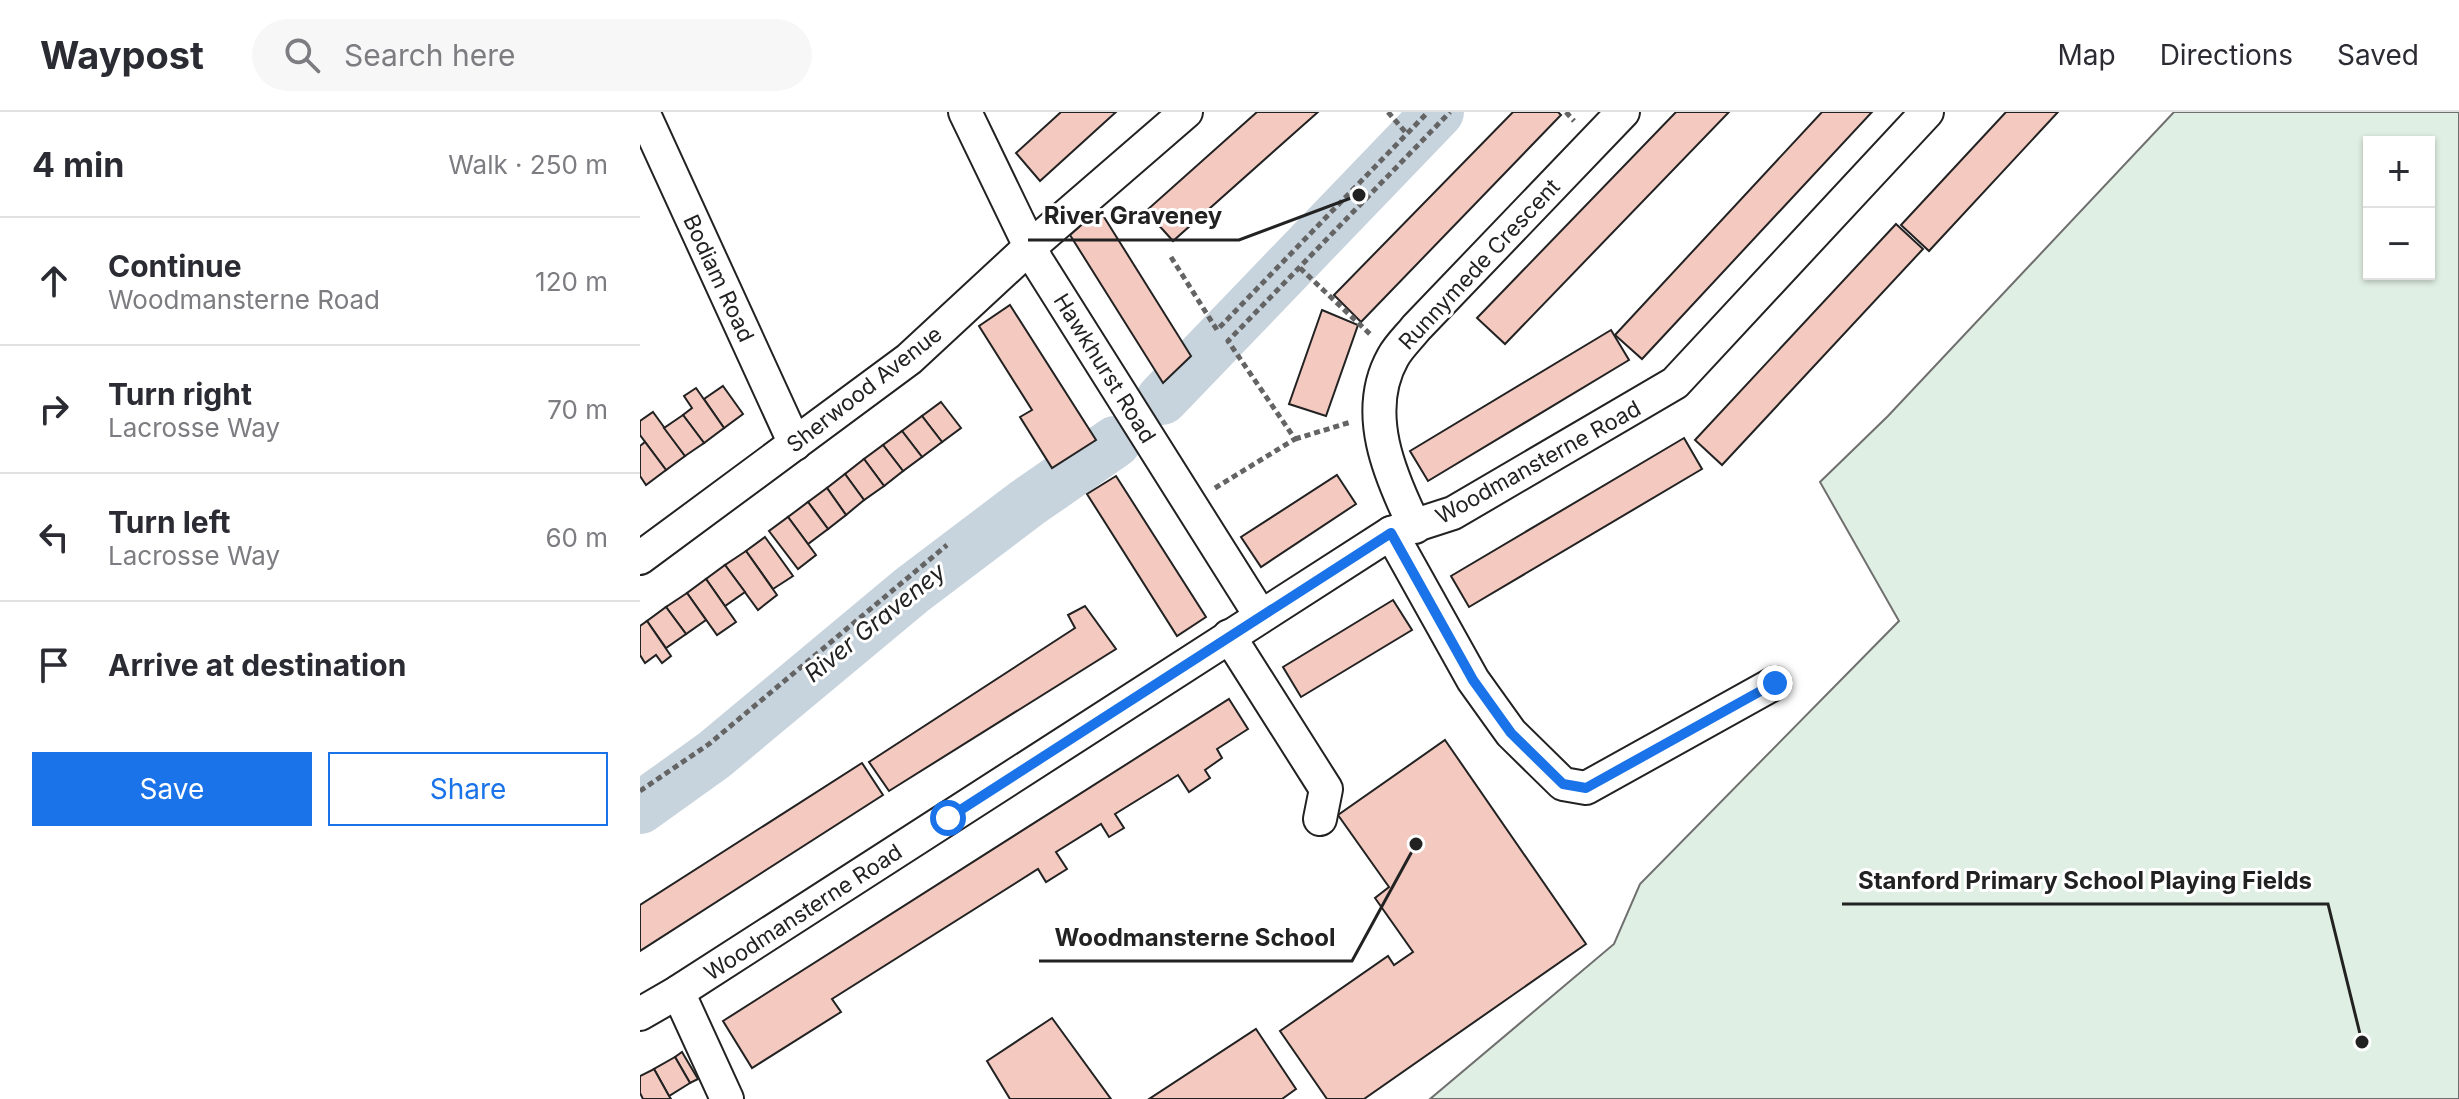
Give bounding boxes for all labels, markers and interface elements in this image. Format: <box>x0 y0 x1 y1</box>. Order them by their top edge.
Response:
search box <box>252 19 812 91</box>
text: Waypost <box>40 32 204 78</box>
icon: search <box>280 33 324 77</box>
text: Search here <box>344 37 516 73</box>
text: Map <box>2057 38 2116 72</box>
text: Directions <box>2160 38 2293 72</box>
text: Saved <box>2337 38 2419 72</box>
map controls <box>2363 136 2435 280</box>
button: + <box>2363 136 2435 208</box>
text: 4 min <box>32 144 124 185</box>
text: Walk · 250 m <box>448 149 608 180</box>
street label: Runnymede Crescent <box>1393 173 1565 355</box>
callout: River Graveney <box>1028 192 1239 240</box>
text: River Graveney <box>1044 201 1223 230</box>
button: − <box>2363 208 2435 280</box>
street label: Bodiam Road <box>678 210 760 346</box>
text: Continue <box>108 248 242 284</box>
icon: ahead <box>32 259 76 303</box>
text: 120 m <box>535 266 608 297</box>
text: Woodmansterne Road <box>108 284 380 315</box>
street label: Hawkhurst Road <box>1049 289 1161 447</box>
street label: Sherwood Avenue <box>781 320 947 458</box>
text: Turn right <box>108 376 252 412</box>
icon: right <box>32 387 76 431</box>
text: 70 m <box>547 394 608 425</box>
street label: Woodmansterne Road <box>1431 395 1645 529</box>
text: Lacrosse Way <box>108 412 280 443</box>
text: Turn left <box>108 504 230 540</box>
icon: left <box>32 515 76 559</box>
text: 60 m <box>545 522 608 553</box>
text: Lacrosse Way <box>108 540 280 571</box>
water label: River Graveney <box>798 557 951 688</box>
icon: arrive <box>32 643 76 687</box>
text: Arrive at destination <box>108 647 406 683</box>
route end <box>1757 665 1793 701</box>
button: Save <box>32 752 312 826</box>
button: Share <box>328 752 608 826</box>
route start <box>930 800 966 836</box>
street label: Woodmansterne Road <box>699 838 907 986</box>
callout: Stanford Primary School Playing Fields <box>1842 856 2328 904</box>
text: Stanford Primary School Playing Fields <box>1858 866 2312 895</box>
callout: Woodmansterne School <box>1039 913 1352 961</box>
text: Woodmansterne School <box>1055 923 1335 952</box>

